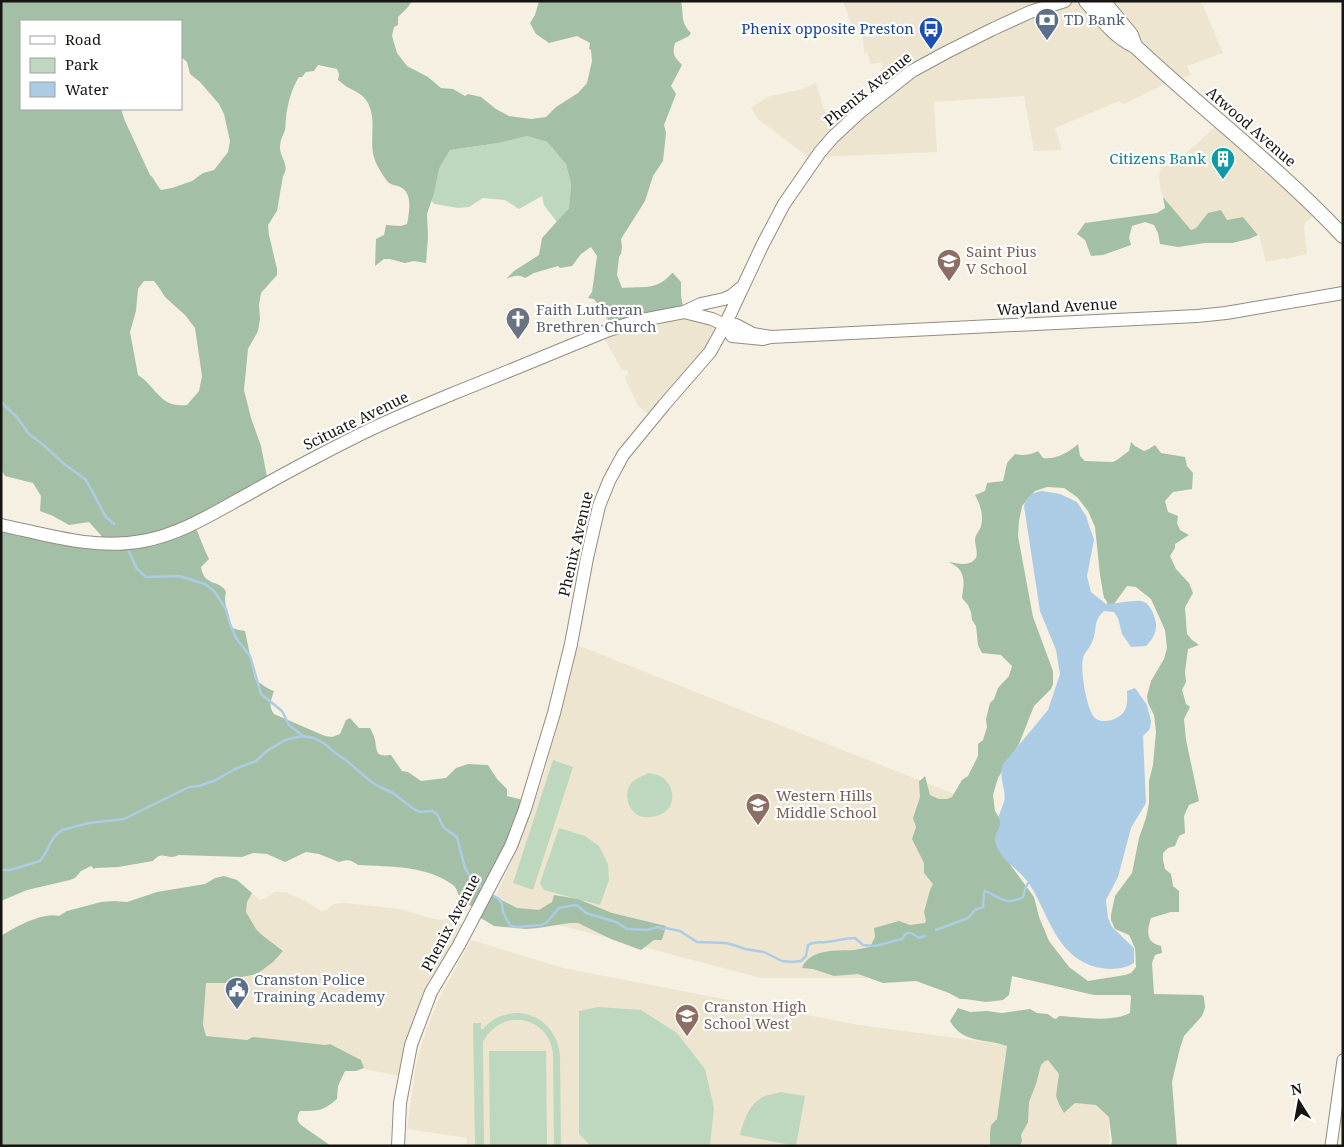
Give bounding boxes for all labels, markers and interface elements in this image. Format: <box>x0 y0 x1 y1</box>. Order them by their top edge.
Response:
bank icon: TD Bank <box>1034 7 1060 41</box>
place label: TD Bank <box>1064 9 1125 29</box>
bus stop icon: Phenix opposite Preston <box>918 16 944 50</box>
place label: Phenix opposite Preston <box>741 18 914 38</box>
legend <box>20 20 182 110</box>
text: Road <box>65 29 101 49</box>
street label: Phenix Avenue <box>819 47 915 130</box>
text: Park <box>65 54 99 74</box>
text: Water <box>65 79 108 99</box>
street label: Atwood Avenue <box>1203 82 1301 171</box>
building icon: Citizens Bank <box>1210 146 1236 180</box>
place label: Citizens Bank <box>1109 148 1206 168</box>
place label: Saint Pius V School <box>966 241 1037 278</box>
school or university icon: Saint Pius V School <box>936 248 962 282</box>
street label: Wayland Avenue <box>996 293 1118 319</box>
place label: Faith Lutheran Brethren Church <box>536 299 657 336</box>
church icon: Faith Lutheran Brethren Church <box>505 306 531 340</box>
street label: Scituate Avenue <box>300 386 411 454</box>
street label: Phenix Avenue <box>553 489 597 598</box>
place label: Western Hills Middle School <box>776 785 877 822</box>
school or university icon: Western Hills Middle School <box>745 792 771 826</box>
street label: Phenix Avenue <box>416 870 484 975</box>
place label: Cranston Police Training Academy <box>254 969 386 1006</box>
public building icon: Cranston Police Training Academy <box>224 976 250 1010</box>
place label: Cranston High School West <box>704 996 807 1033</box>
school or university icon: Cranston High School West <box>674 1003 700 1037</box>
north arrow <box>1274 1077 1324 1127</box>
text: N <box>1289 1078 1304 1099</box>

